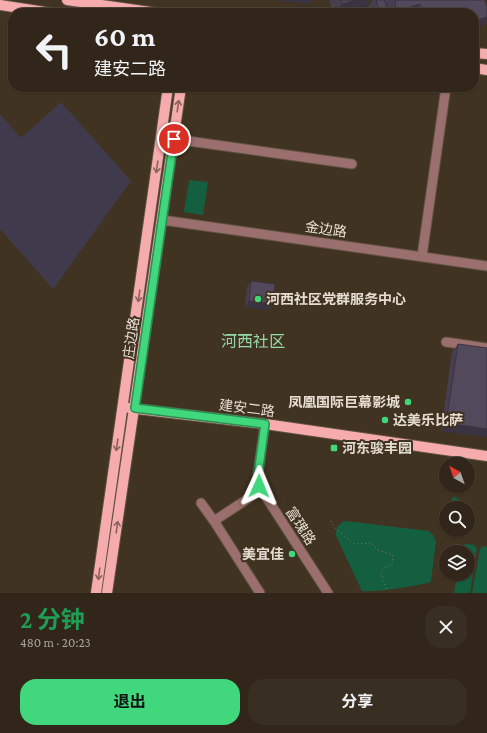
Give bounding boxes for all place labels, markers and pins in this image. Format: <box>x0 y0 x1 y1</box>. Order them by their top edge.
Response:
pin <box>157 122 191 156</box>
place label: 河西社区党群服务中心 <box>266 291 406 307</box>
marker: 河西社区党群服务中心 <box>253 294 263 304</box>
place label: 凤凰国际巨幕影城 <box>288 394 400 410</box>
marker: 凤凰国际巨幕影城 <box>403 397 413 407</box>
place label: 达美乐比萨 <box>393 412 463 428</box>
marker: 达美乐比萨 <box>380 415 390 425</box>
place label: 河东骏丰园 <box>342 440 412 456</box>
marker: 河东骏丰园 <box>329 443 339 453</box>
place label: 美宜佳 <box>242 546 284 562</box>
marker: 美宜佳 <box>287 549 297 559</box>

